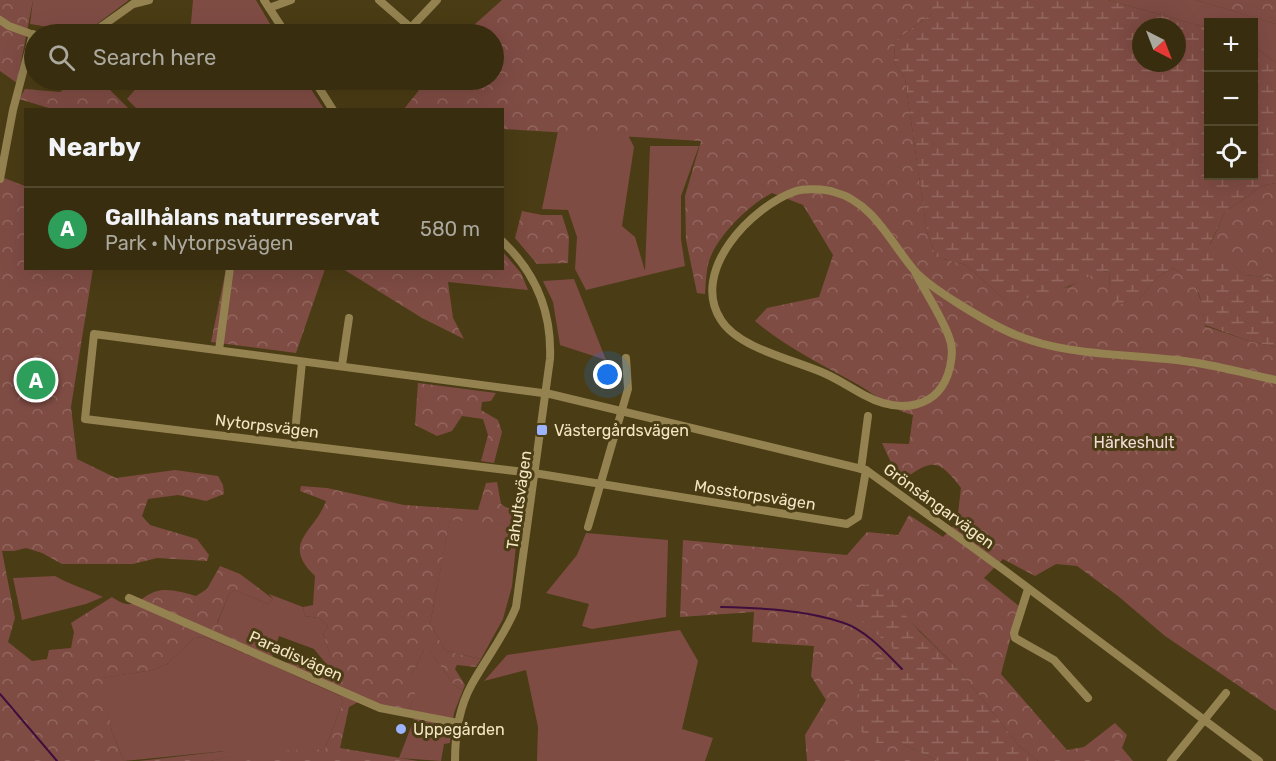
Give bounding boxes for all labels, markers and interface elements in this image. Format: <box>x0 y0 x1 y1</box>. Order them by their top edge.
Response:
north arrow <box>1132 18 1186 72</box>
map controls <box>1204 18 1258 180</box>
button: + <box>1204 18 1258 72</box>
search box <box>24 24 504 90</box>
icon: search <box>45 41 78 74</box>
text: Search here <box>93 44 216 71</box>
button: − <box>1204 72 1258 126</box>
button: locate <box>1204 126 1258 180</box>
text: Nearby <box>48 132 141 163</box>
text: Gallhålans naturreservat <box>105 204 379 231</box>
text: A <box>60 217 75 241</box>
text: 580 m <box>420 217 480 241</box>
text: Park · Nytorpsvägen <box>105 231 293 255</box>
pin: A <box>16 358 56 403</box>
your location <box>593 360 622 389</box>
street label: Nytorpsvägen <box>214 410 320 442</box>
place label: Västergårdsvägen <box>554 421 689 440</box>
marker: Västergårdsvägen <box>535 423 549 437</box>
park label: Härkeshult <box>1094 433 1174 452</box>
street label: Tahultsvägen <box>503 449 535 551</box>
street label: Grönsångarvägen <box>880 459 998 553</box>
street label: Mosstorpsvägen <box>693 476 817 514</box>
street label: Paradisvägen <box>246 627 346 685</box>
place label: Uppegården <box>413 720 505 739</box>
marker: Uppegården <box>394 722 408 736</box>

